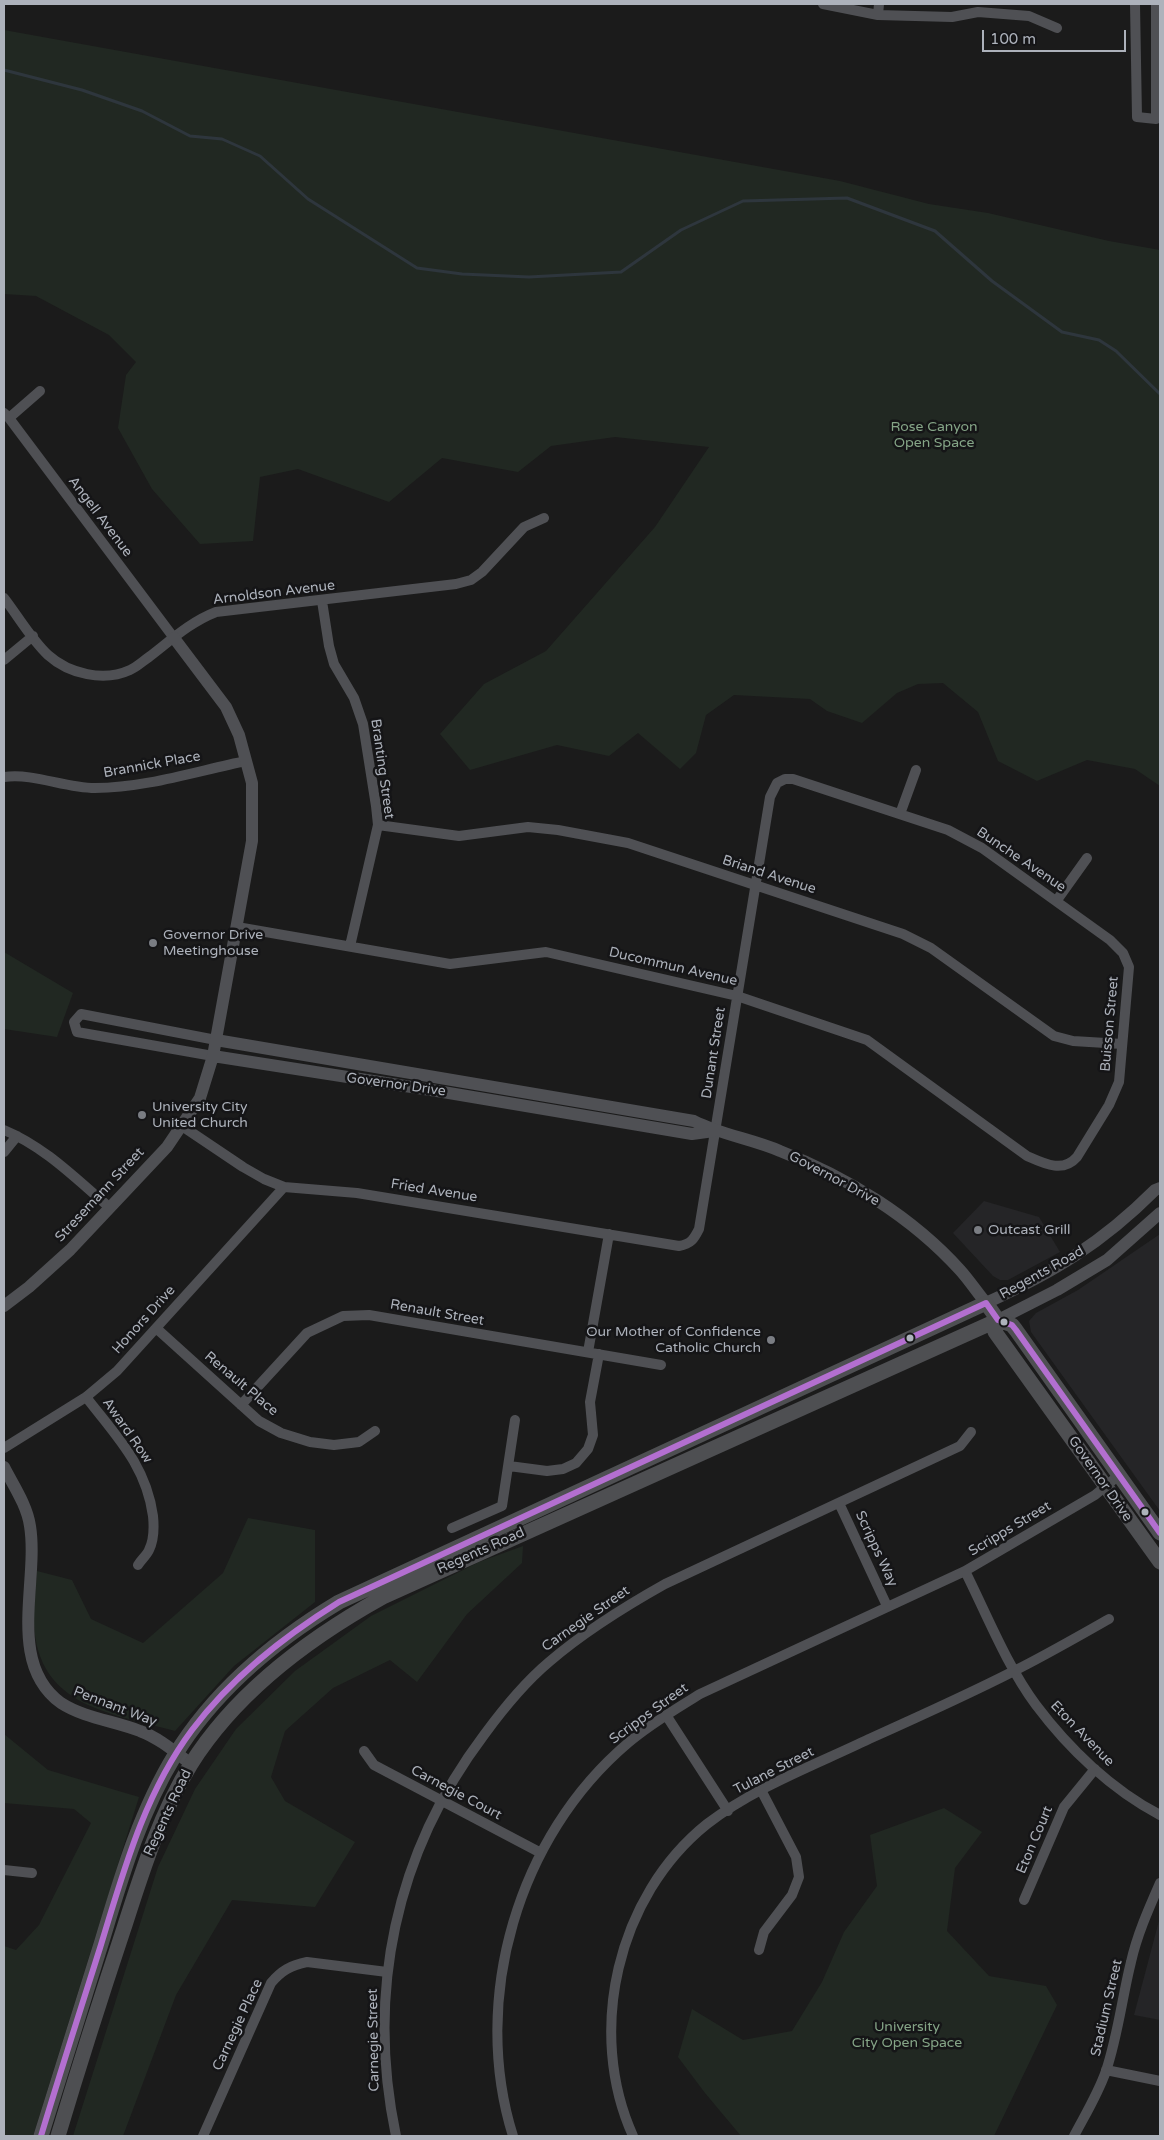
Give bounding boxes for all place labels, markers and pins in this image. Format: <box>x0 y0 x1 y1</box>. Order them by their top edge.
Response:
place label: Governor Drive Meetinghouse <box>163 927 263 960</box>
marker: Governor Drive Meetinghouse <box>147 937 159 949</box>
place label: University City United Church <box>152 1099 248 1132</box>
marker: University City United Church <box>136 1109 148 1121</box>
place label: Outcast Grill <box>988 1222 1070 1238</box>
marker: Outcast Grill <box>972 1224 984 1236</box>
unlabelled marker <box>999 1317 1009 1327</box>
place label: Our Mother of Confidence Catholic Church <box>586 1324 761 1356</box>
unlabelled marker <box>905 1333 915 1343</box>
marker: Our Mother of Confidence Catholic Church <box>765 1334 777 1346</box>
unlabelled marker <box>1140 1507 1150 1517</box>

